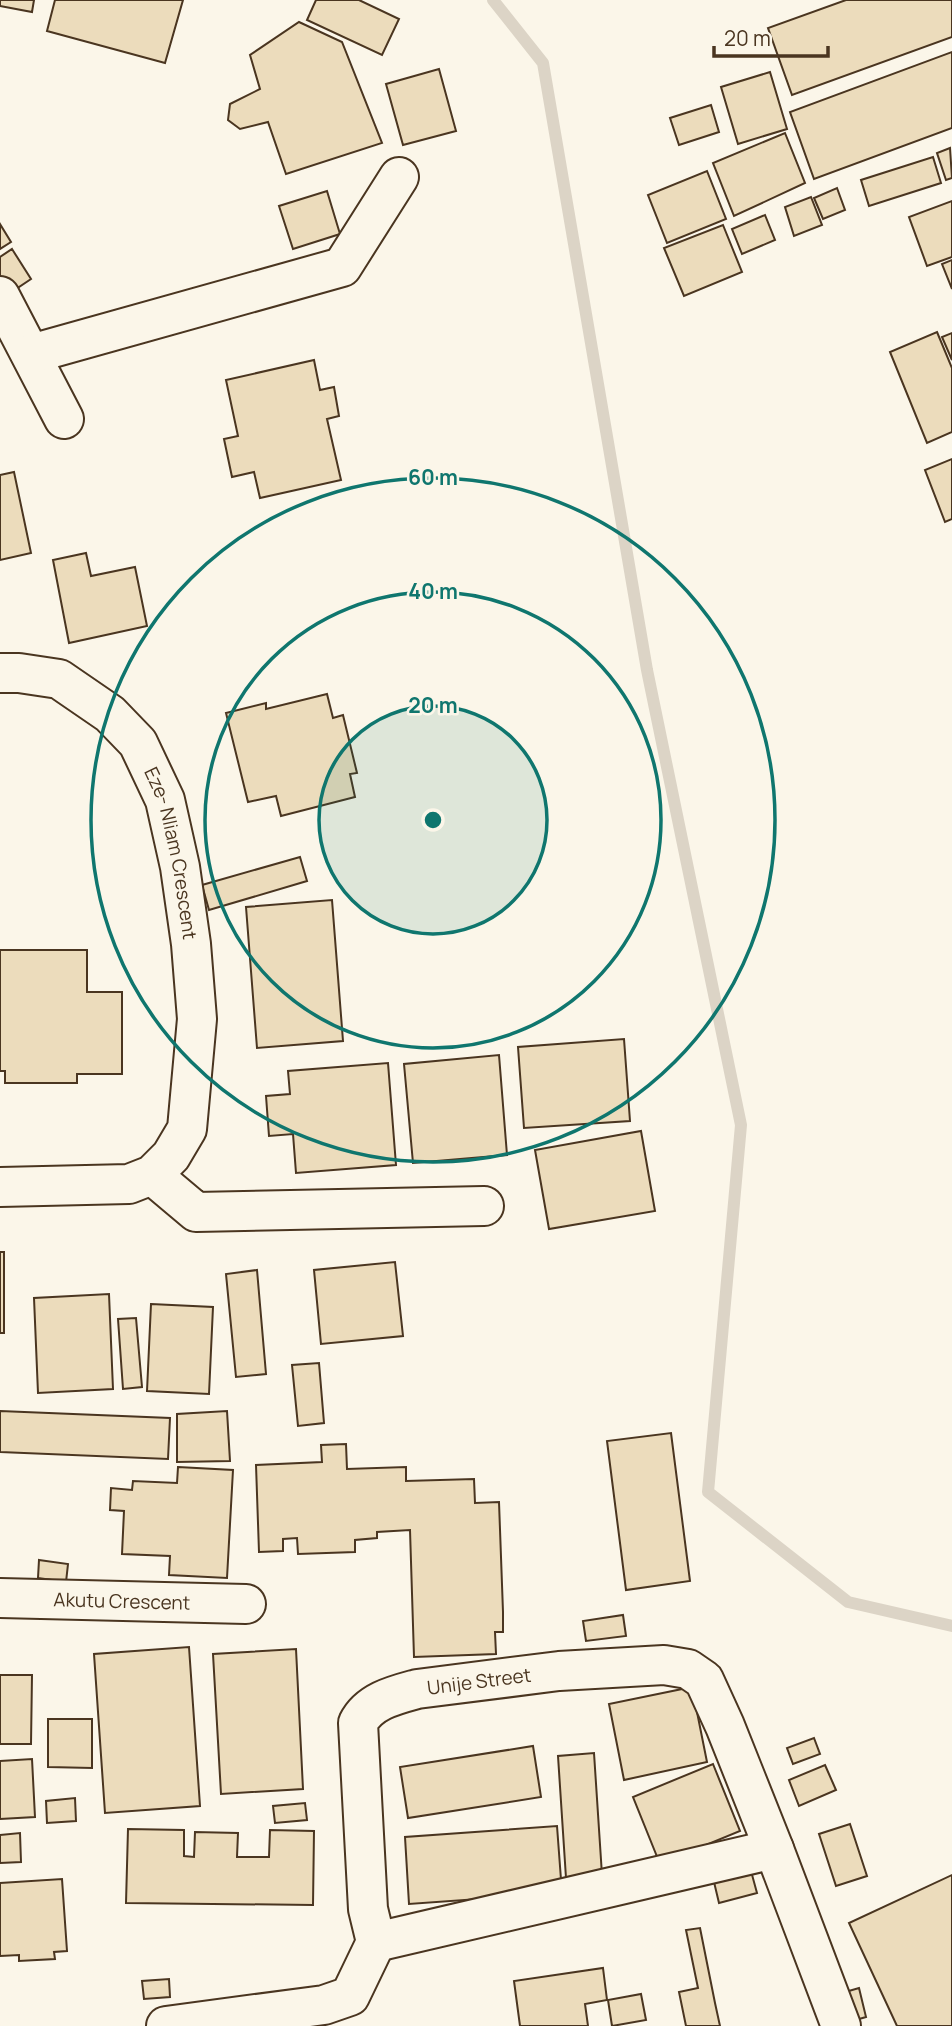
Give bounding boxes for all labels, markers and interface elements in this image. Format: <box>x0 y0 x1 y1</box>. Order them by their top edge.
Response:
scale bar <box>714 14 828 58</box>
text: 20 m <box>724 24 771 52</box>
text: 60 m <box>408 463 458 491</box>
text: 40 m <box>408 577 458 605</box>
text: 20 m <box>408 691 458 719</box>
street label: Eze- Nliam Crescent <box>138 763 203 941</box>
centre of rings <box>421 808 445 832</box>
street label: Akutu Crescent <box>53 1586 191 1616</box>
street label: Unije Street <box>426 1662 533 1701</box>

